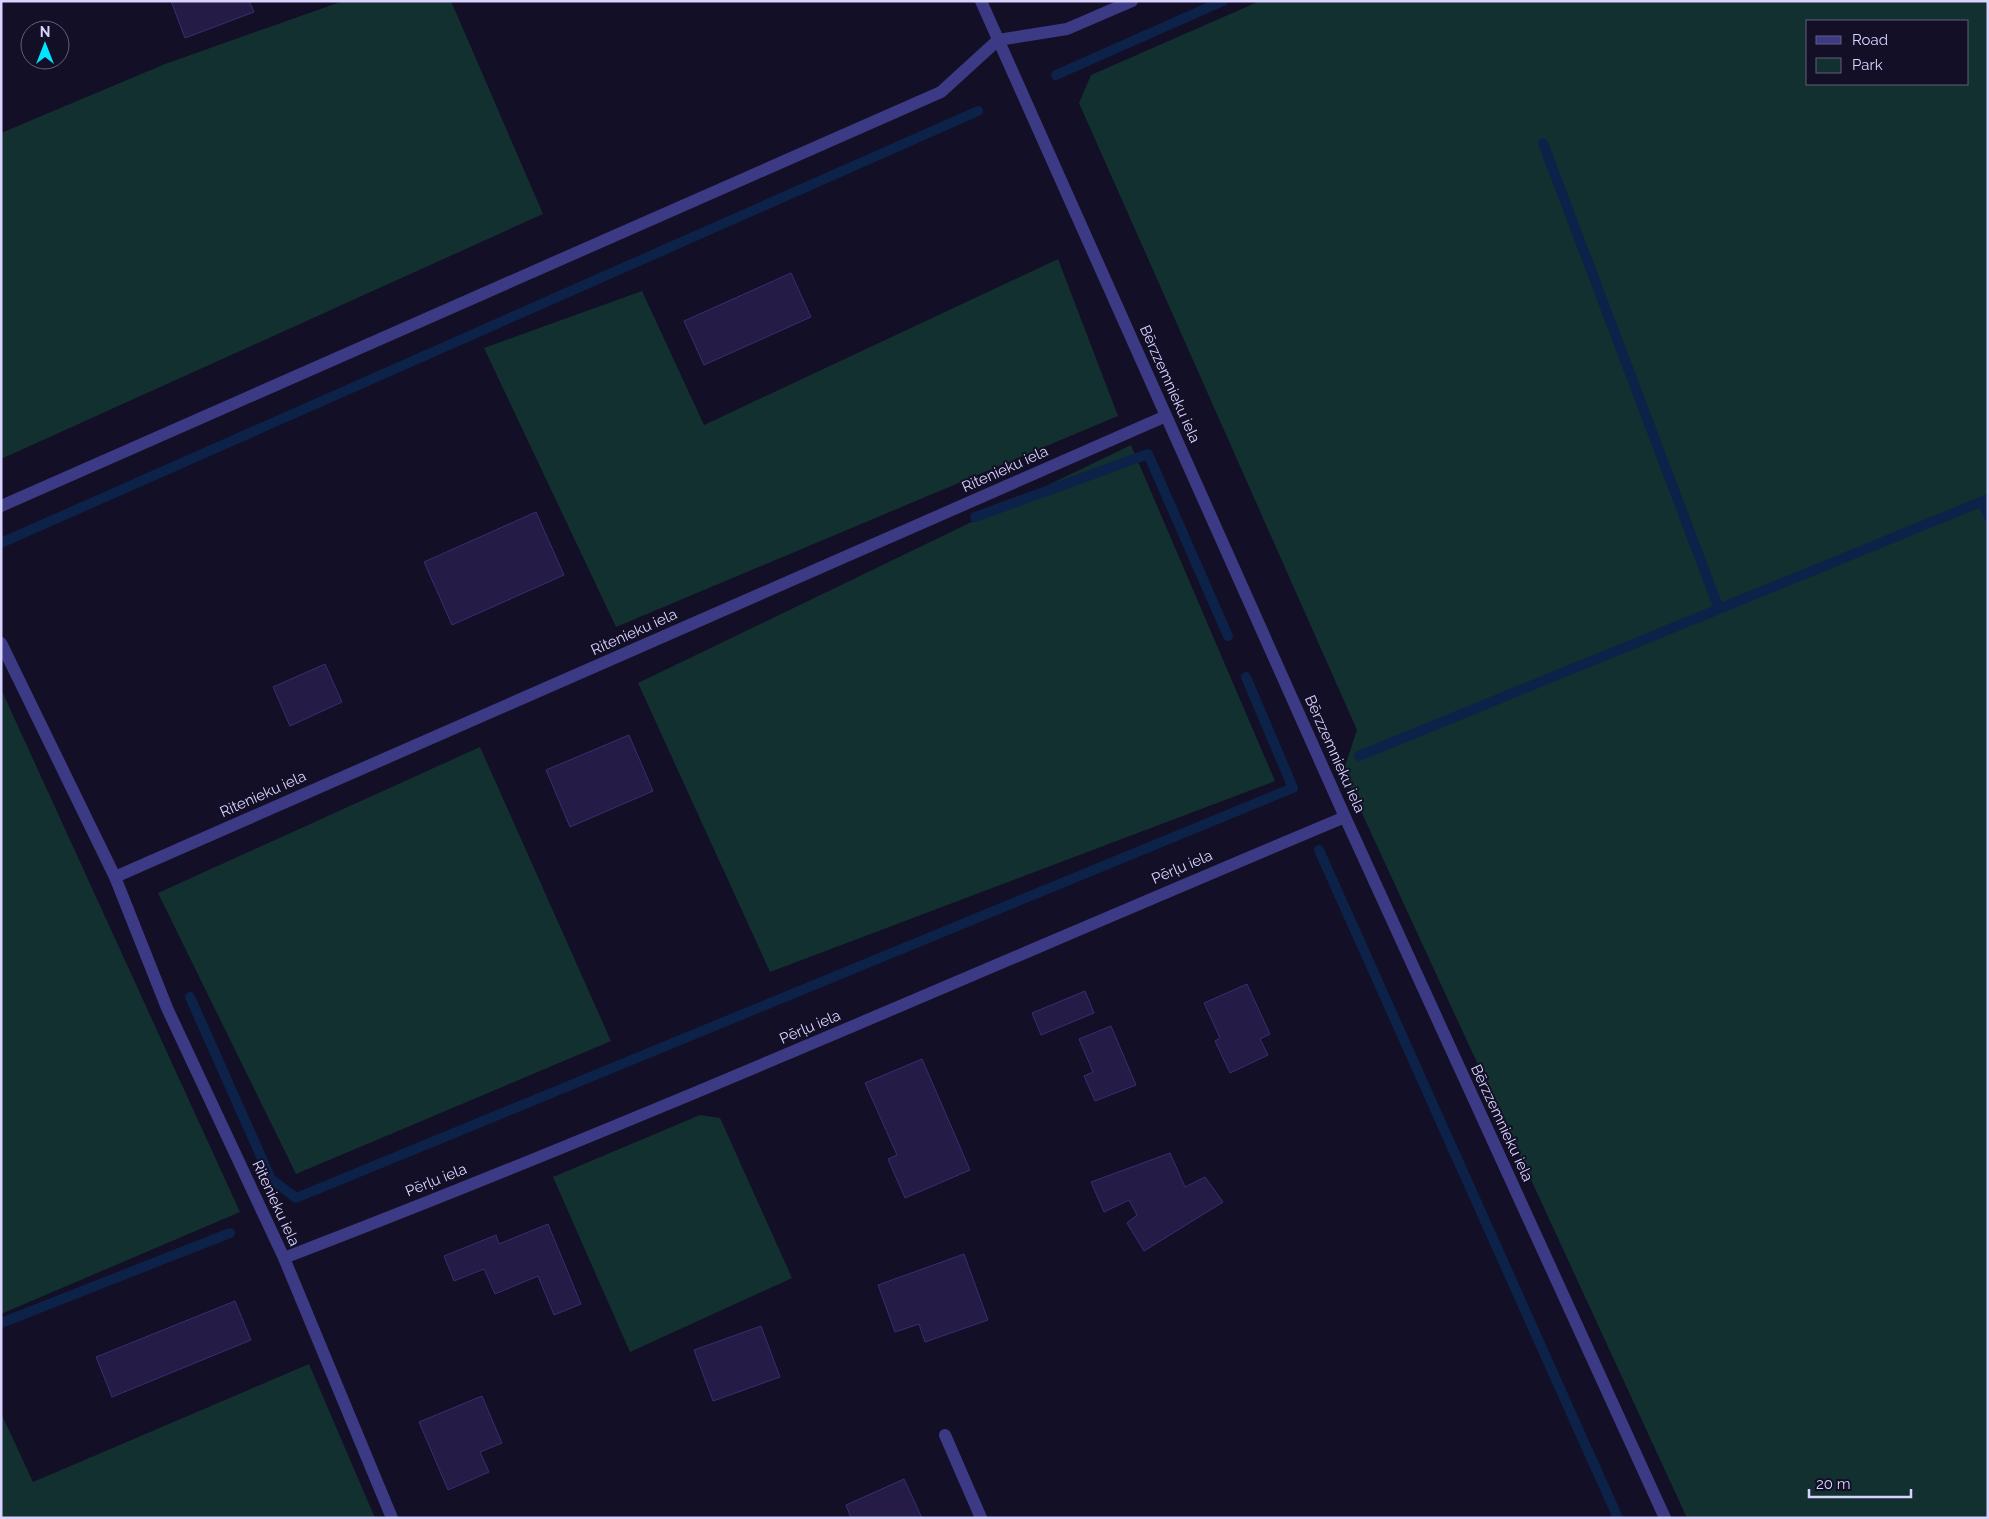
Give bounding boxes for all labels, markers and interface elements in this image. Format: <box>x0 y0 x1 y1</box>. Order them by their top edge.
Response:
north arrow <box>20 20 70 70</box>
legend <box>1806 20 1969 85</box>
text: N <box>40 24 50 40</box>
text: Road <box>1852 31 1888 49</box>
text: Park <box>1852 56 1883 74</box>
street label: Bērzzemnieku iela <box>1136 322 1204 446</box>
street label: Ritenieku iela <box>959 442 1051 496</box>
street label: Ritenieku iela <box>588 605 680 659</box>
street label: Bērzzemnieku iela <box>1301 692 1369 816</box>
street label: Ritenieku iela <box>217 767 309 821</box>
street label: Pērļu iela <box>1149 846 1215 888</box>
street label: Pērļu iela <box>777 1006 843 1048</box>
street label: Bērzzemnieku iela <box>1467 1062 1537 1184</box>
street label: Ritenieku iela <box>248 1157 304 1249</box>
street label: Pērļu iela <box>403 1160 469 1200</box>
scale bar <box>1809 1466 1912 1498</box>
text: 20 m <box>1816 1475 1851 1493</box>

